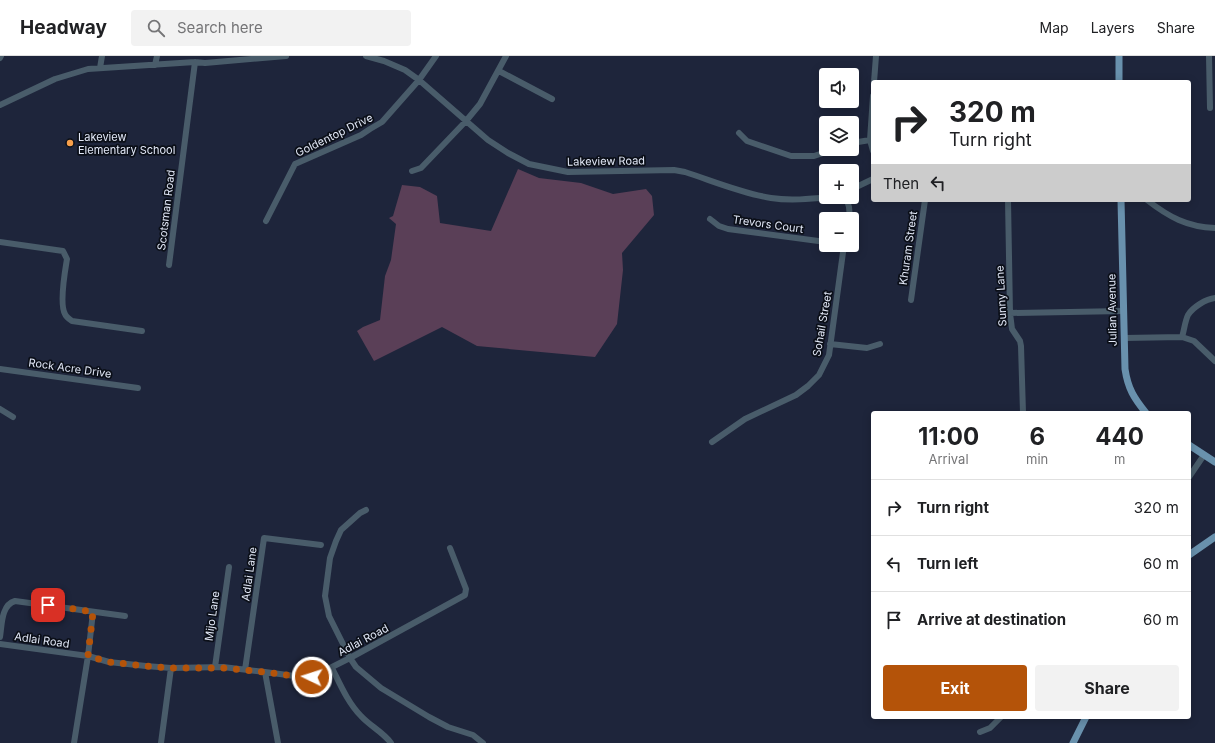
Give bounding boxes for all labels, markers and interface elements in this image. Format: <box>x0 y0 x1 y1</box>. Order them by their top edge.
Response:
search box <box>131 10 411 46</box>
text: Headway <box>20 16 107 39</box>
icon: search <box>145 17 167 39</box>
text: Search here <box>177 18 263 37</box>
text: Map <box>1040 19 1069 36</box>
text: Layers <box>1091 19 1135 36</box>
text: Share <box>1157 19 1195 36</box>
map controls <box>819 68 859 252</box>
button: sound <box>819 68 859 108</box>
text: 320 m <box>949 95 1036 129</box>
icon: right <box>883 96 935 148</box>
street label: Goldentop Drive <box>293 110 375 160</box>
button: layers <box>819 116 859 156</box>
text: Turn right <box>949 129 1032 150</box>
place label: Lakeview Elementary School <box>78 130 175 157</box>
marker: Lakeview Elementary School <box>65 138 75 148</box>
street label: Lakeview Road <box>567 153 645 169</box>
button: + <box>819 164 859 204</box>
street label: Scotsman Road <box>154 169 178 251</box>
icon: left <box>927 172 949 194</box>
text: Then <box>883 174 919 193</box>
street label: Khuram Street <box>896 210 920 286</box>
street label: Trevors Court <box>732 212 805 236</box>
button: − <box>819 212 859 252</box>
street label: Sunny Lane <box>992 265 1010 327</box>
street label: Julian Avenue <box>1104 274 1120 346</box>
street label: Sohail Street <box>809 290 835 358</box>
street label: Rock Acre Drive <box>28 355 112 381</box>
text: 11:00 <box>918 422 979 451</box>
text: 6 <box>1029 422 1045 451</box>
text: 440 <box>1095 422 1144 451</box>
text: Arrival <box>929 451 969 467</box>
text: min <box>1026 451 1048 467</box>
text: m <box>1114 451 1125 467</box>
icon: right <box>883 497 905 519</box>
text: Turn right <box>917 498 989 517</box>
text: 320 m <box>1134 498 1179 517</box>
street label: Adlai Lane <box>238 546 260 602</box>
icon: left <box>883 553 905 575</box>
text: Turn left <box>917 554 978 573</box>
text: 60 m <box>1143 554 1179 573</box>
pin <box>31 588 65 622</box>
street label: Mijo Lane <box>202 590 222 642</box>
icon: arrive <box>37 594 59 616</box>
icon: arrive <box>883 609 905 631</box>
text: Arrive at destination <box>917 610 1066 629</box>
text: 60 m <box>1143 610 1179 629</box>
street label: Adlai Road <box>335 621 391 659</box>
street label: Adlai Road <box>14 629 70 651</box>
position arrow <box>291 656 333 698</box>
button: Exit <box>883 665 1027 711</box>
button: Share <box>1035 665 1179 711</box>

